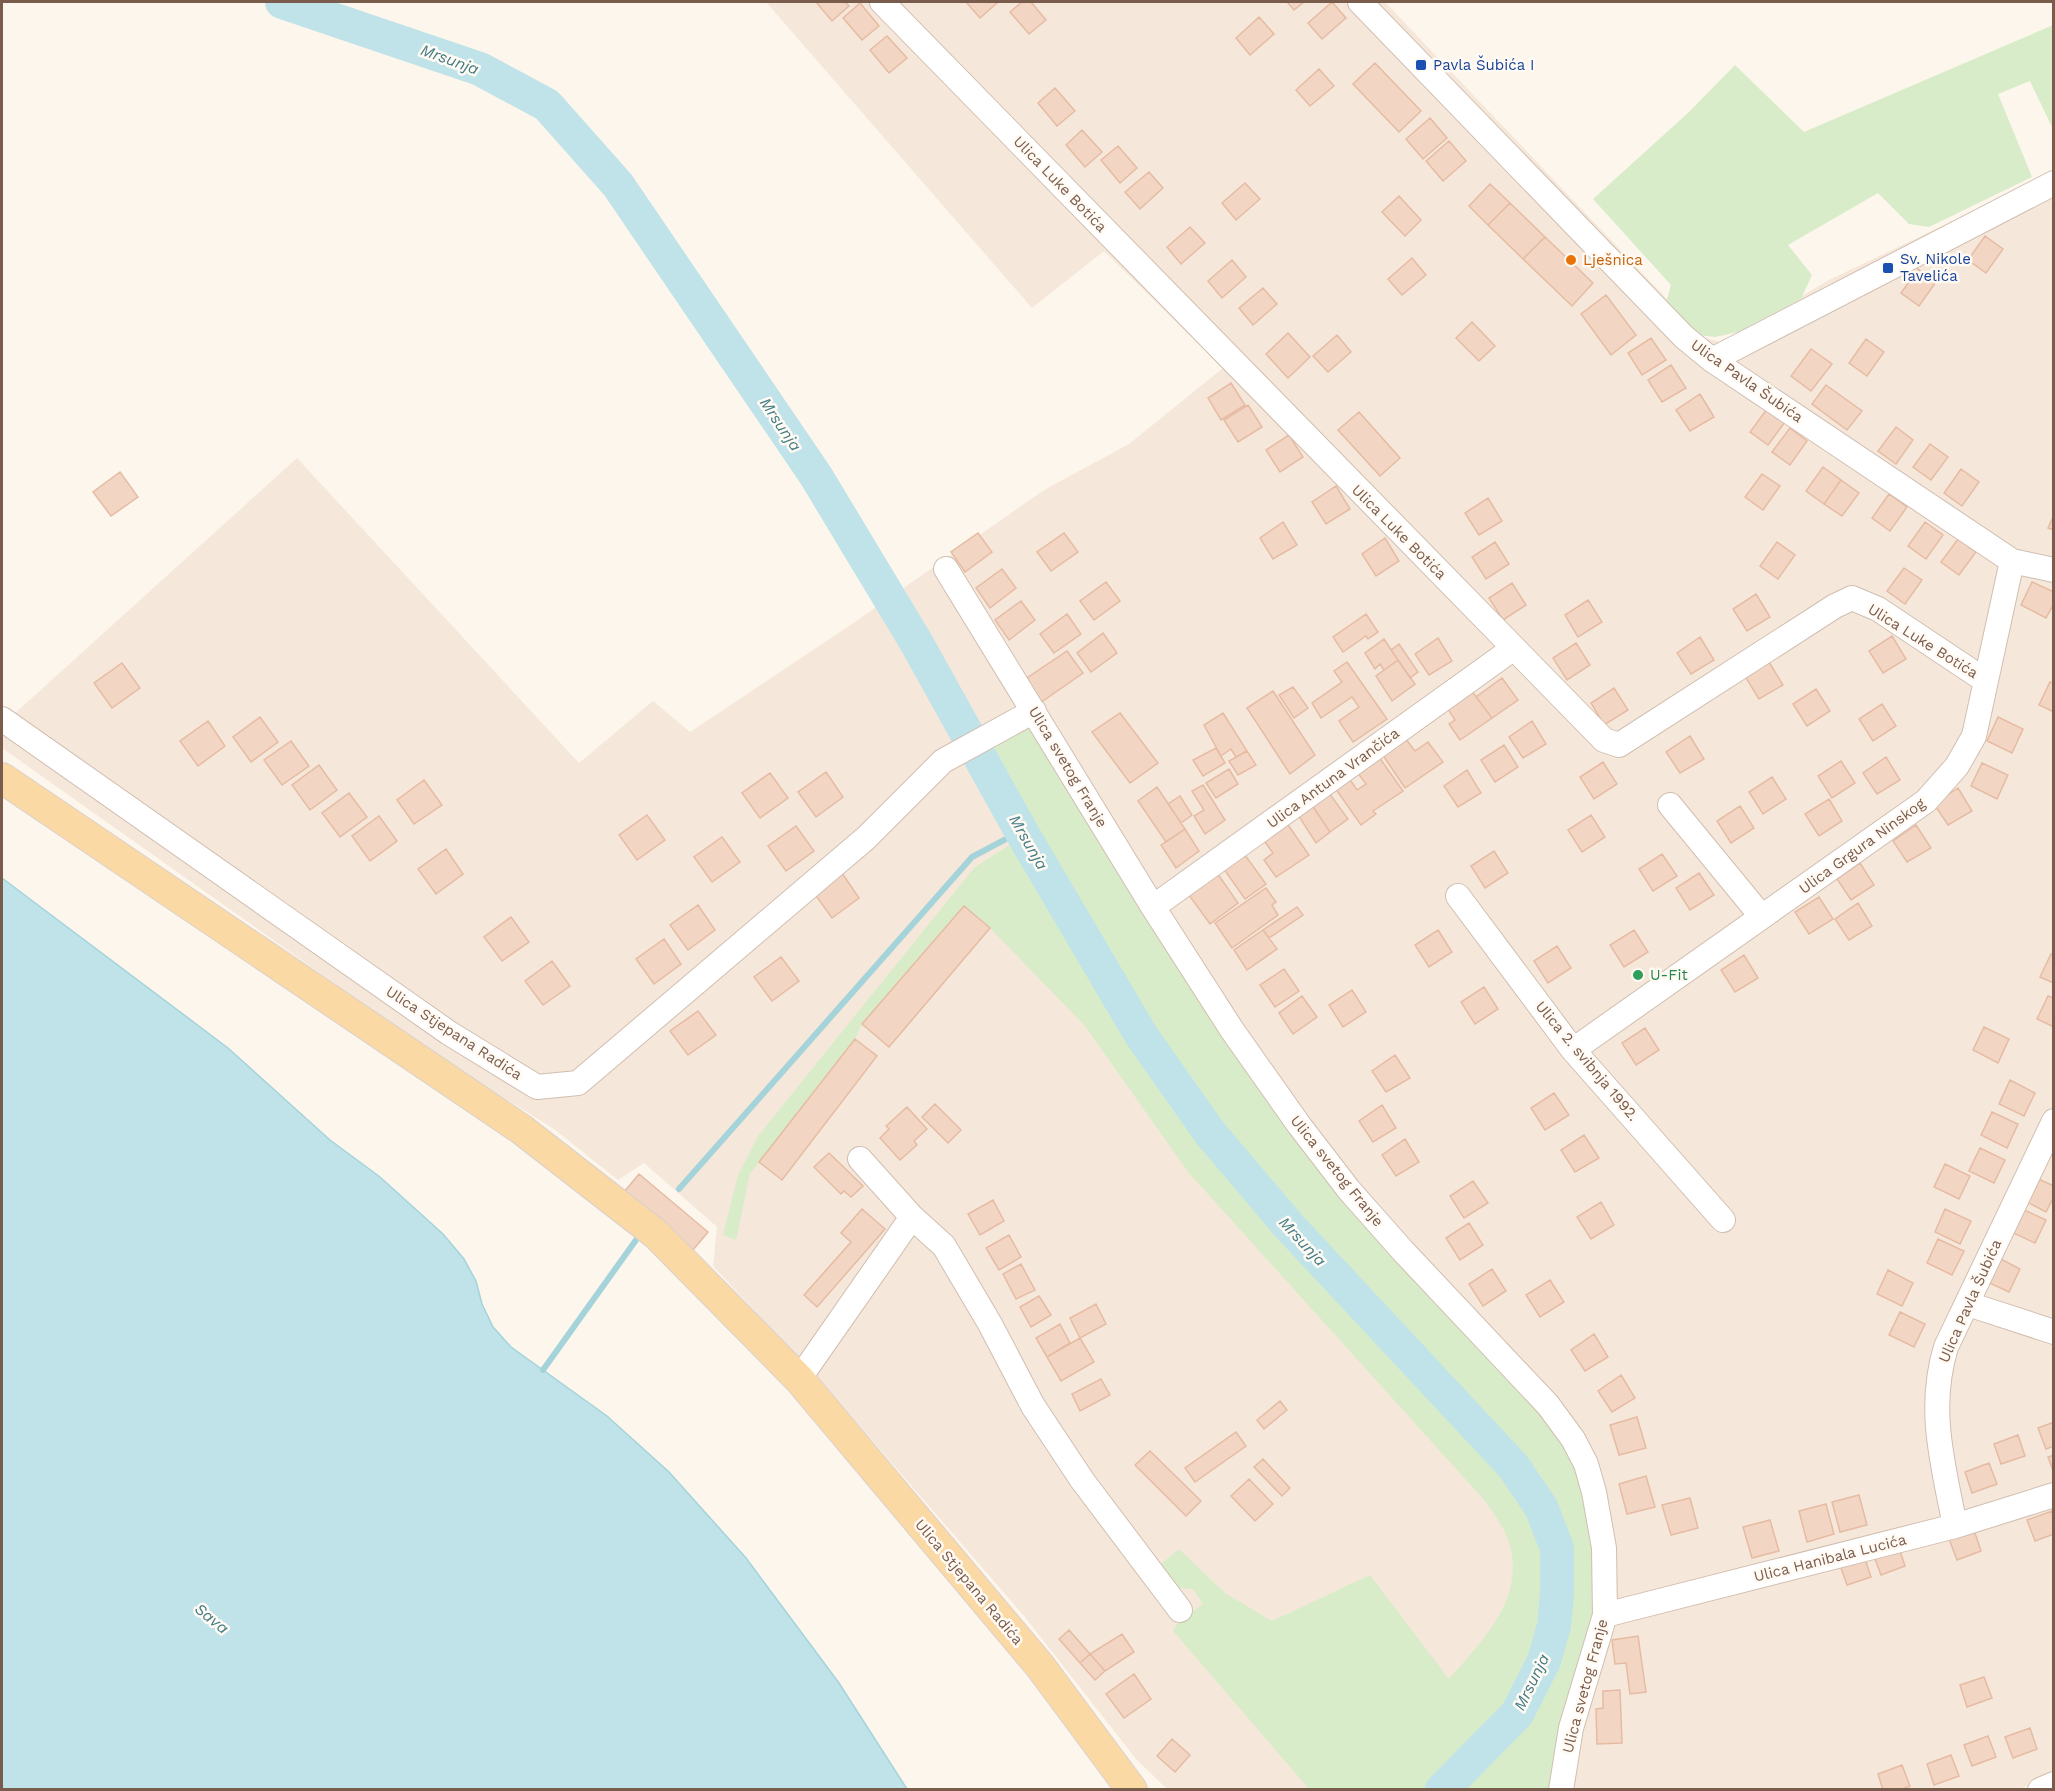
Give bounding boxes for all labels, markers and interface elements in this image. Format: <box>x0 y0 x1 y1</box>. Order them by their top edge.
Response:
water label: Mrsunja <box>418 40 482 79</box>
place label: Pavla Šubića I <box>1433 55 1534 74</box>
marker: Pavla Šubića I <box>1414 58 1428 72</box>
street label: Ulica Luke Botića <box>1010 132 1111 236</box>
place label: Sv. Nikole Tavelića <box>1900 250 1971 285</box>
place label: Lješnica <box>1583 251 1643 269</box>
marker: Lješnica <box>1564 253 1578 267</box>
marker: Sv. Nikole Tavelića <box>1881 261 1895 275</box>
street label: Ulica Pavla Šubića <box>1687 335 1808 427</box>
water label: Mrsunja <box>756 394 805 455</box>
street label: Ulica Luke Botića <box>1348 481 1451 584</box>
street label: Ulica Luke Botića <box>1865 600 1982 682</box>
street label: Ulica svetog Franje <box>1025 703 1111 831</box>
street label: Ulica Antuna Vrančića <box>1263 724 1403 832</box>
street label: Ulica Grgura Ninskog <box>1796 794 1928 898</box>
water label: Mrsunja <box>1005 811 1052 873</box>
place label: U-Fit <box>1650 966 1688 984</box>
marker: U-Fit <box>1631 968 1645 982</box>
street label: Ulica Stjepana Radića <box>383 982 526 1084</box>
street label: Ulica 2. svibnja 1992. <box>1532 997 1642 1125</box>
street label: Ulica svetog Franje <box>1287 1112 1387 1230</box>
water label: Mrsunja <box>1275 1213 1330 1270</box>
street label: Ulica Pavla Šubića <box>1934 1236 2005 1365</box>
street label: Ulica Stjepana Radića <box>911 1515 1027 1649</box>
street label: Ulica Hanibala Lucića <box>1752 1530 1909 1586</box>
water label: Sava <box>191 1599 233 1638</box>
street label: Ulica svetog Franje <box>1558 1617 1612 1755</box>
water label: Mrsunja <box>1510 1651 1553 1714</box>

